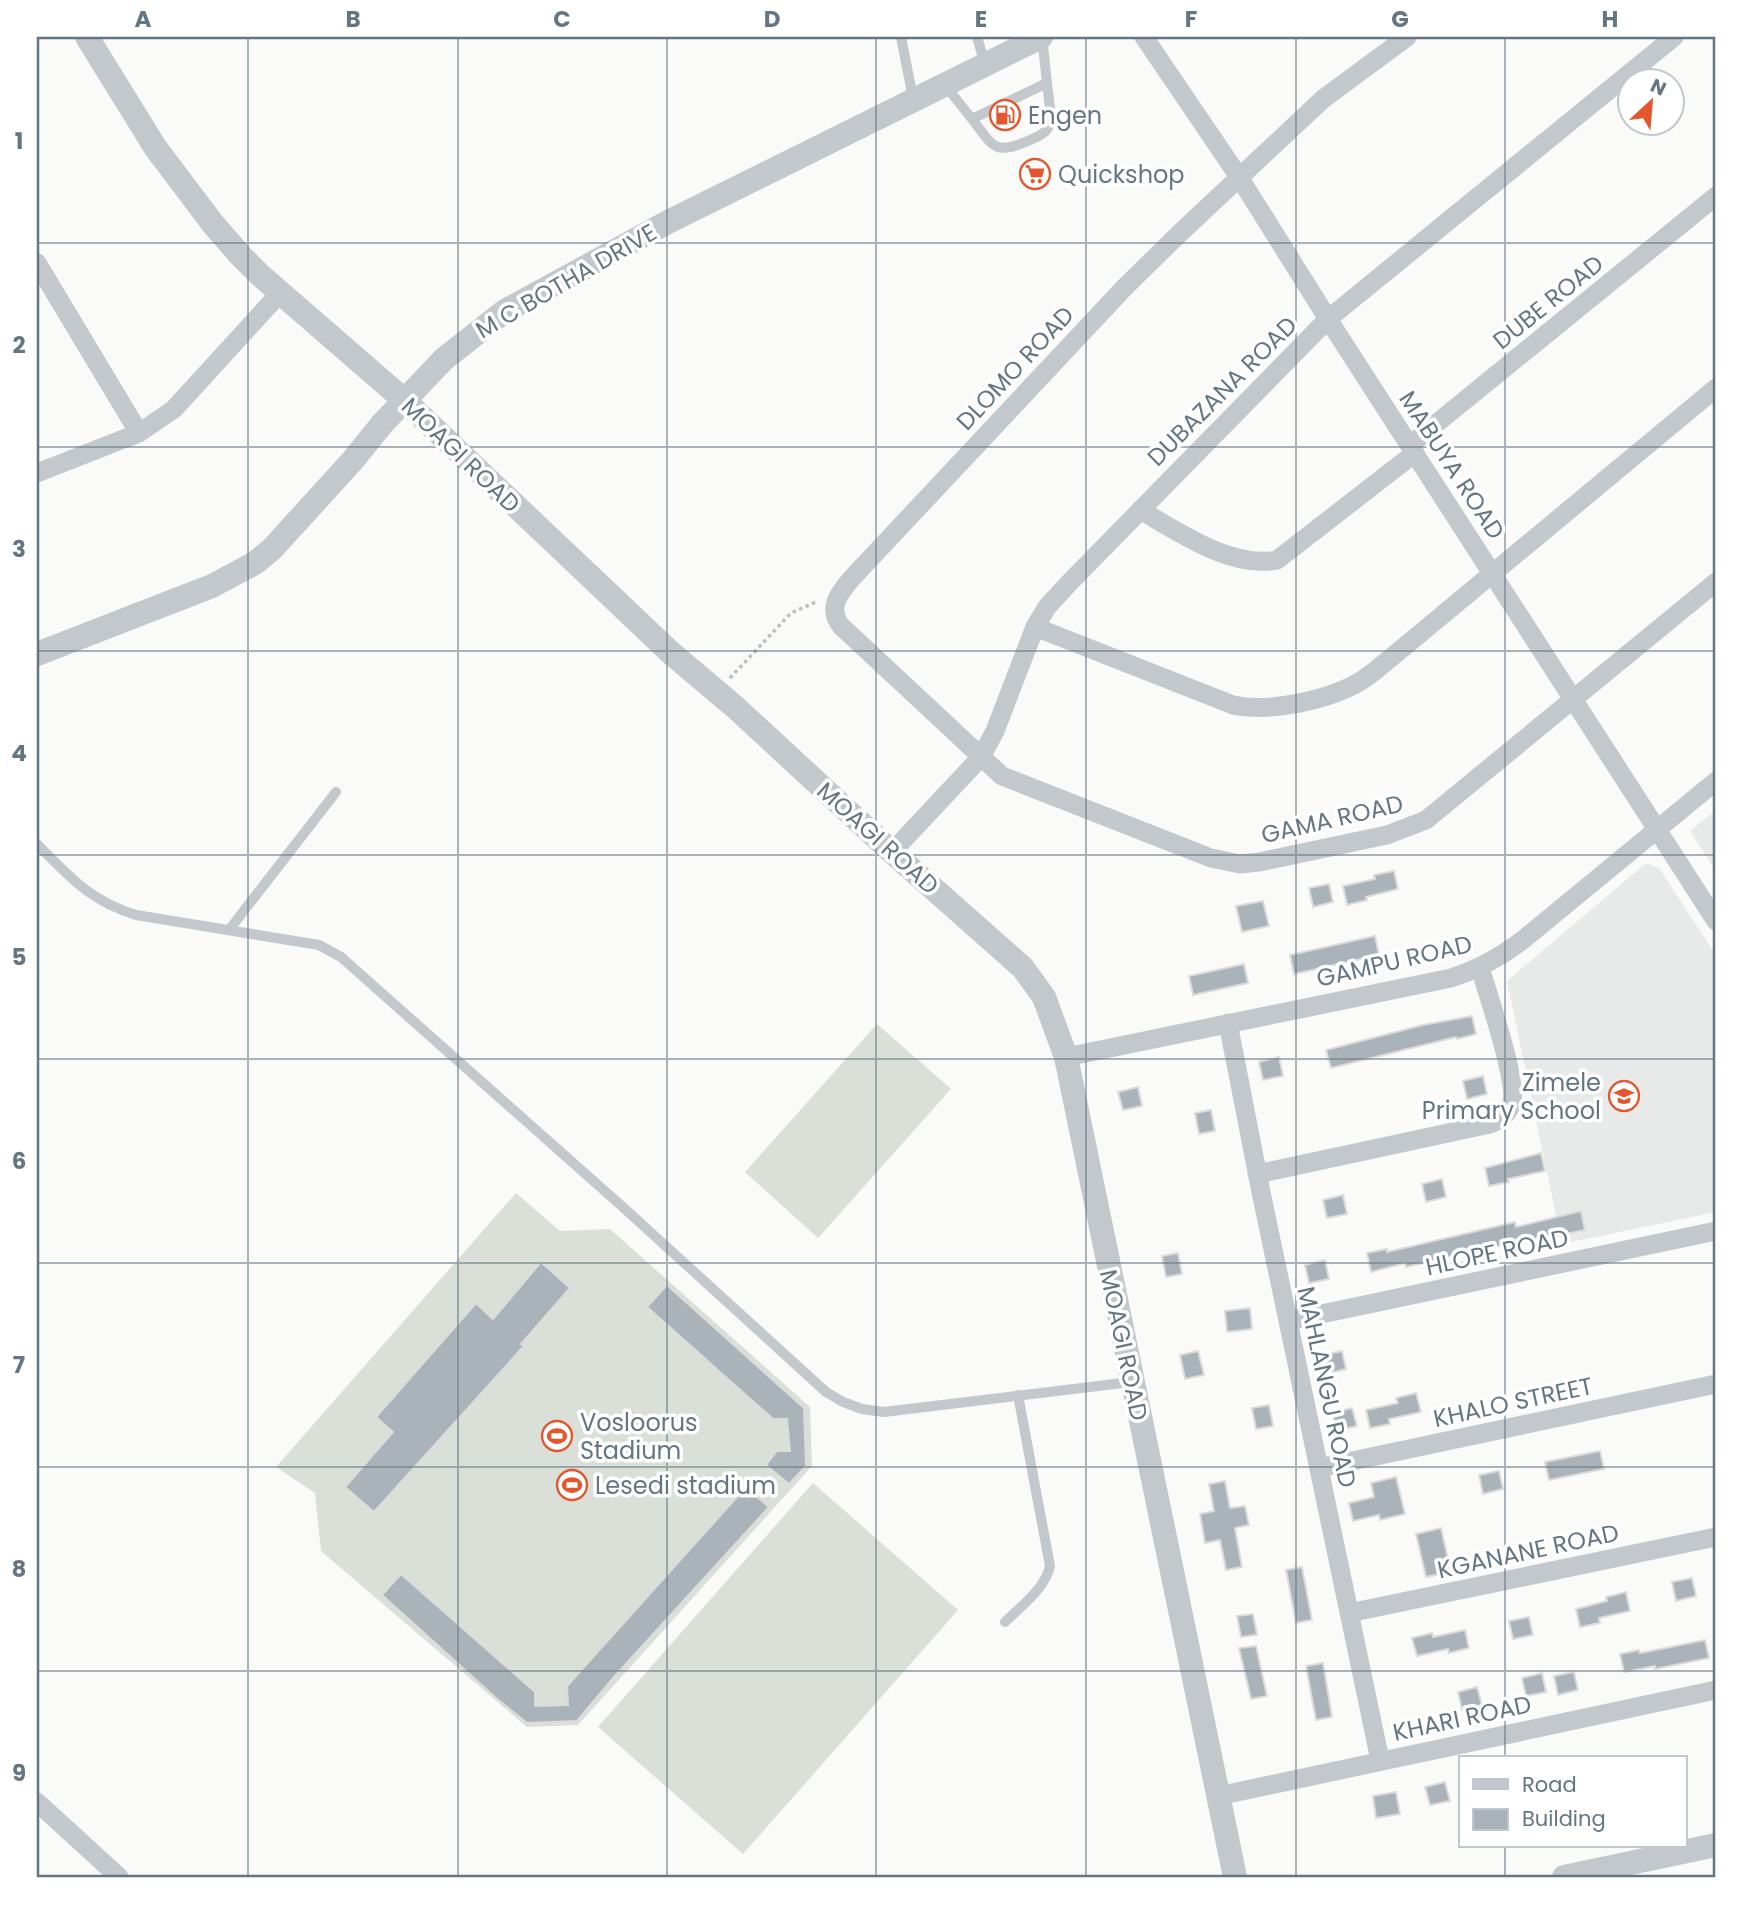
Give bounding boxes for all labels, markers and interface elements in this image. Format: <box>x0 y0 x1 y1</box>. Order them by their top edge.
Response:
text: A <box>135 3 152 35</box>
text: B <box>345 3 361 35</box>
text: C <box>553 3 571 35</box>
text: D <box>764 3 780 35</box>
text: E <box>975 3 987 35</box>
text: F <box>1185 3 1197 35</box>
text: G <box>1391 3 1409 35</box>
text: H <box>1602 3 1618 35</box>
north arrow <box>1616 66 1686 136</box>
text: N <box>1646 72 1671 102</box>
fuel station icon: Engen <box>988 98 1022 132</box>
place label: Engen <box>1028 99 1102 132</box>
text: 1 <box>15 125 23 157</box>
supermarket icon: Quickshop <box>1018 157 1052 191</box>
place label: Quickshop <box>1058 158 1185 191</box>
street label: M C BOTHA DRIVE <box>470 216 662 346</box>
street label: DUBE ROAD <box>1486 247 1610 357</box>
street label: DLOMO ROAD <box>949 299 1081 437</box>
street label: DUBAZANA ROAD <box>1140 309 1304 473</box>
text: 2 <box>12 329 26 361</box>
street label: MABUYA ROAD <box>1392 384 1512 546</box>
street label: MOAGI ROAD <box>394 390 528 520</box>
text: 3 <box>12 533 26 565</box>
text: 4 <box>11 737 27 769</box>
street label: MOAGI ROAD <box>810 774 946 902</box>
street label: GAMA ROAD <box>1258 787 1406 851</box>
street label: GAMPU ROAD <box>1313 927 1475 995</box>
text: 5 <box>12 941 26 973</box>
place label: Zimele Primary School <box>1422 1066 1601 1127</box>
school or university icon: Zimele Primary School <box>1607 1079 1641 1113</box>
text: 6 <box>12 1145 26 1177</box>
street label: HLOPE ROAD <box>1423 1221 1571 1283</box>
street label: MOAGI ROAD <box>1092 1267 1156 1423</box>
street label: MAHLANGU ROAD <box>1290 1283 1364 1491</box>
text: 7 <box>13 1349 25 1381</box>
street label: KHALO STREET <box>1430 1369 1596 1435</box>
place label: Vosloorus Stadium <box>580 1406 698 1467</box>
sports icon: Vosloorus Stadium <box>540 1419 574 1453</box>
sports icon: Lesedi stadium <box>555 1468 589 1502</box>
place label: Lesedi stadium <box>595 1469 776 1502</box>
street label: KGANANE ROAD <box>1434 1516 1622 1586</box>
text: 8 <box>12 1553 26 1585</box>
street label: KHARI ROAD <box>1390 1687 1534 1749</box>
legend <box>1459 1756 1686 1848</box>
text: 9 <box>12 1757 26 1789</box>
text: Road <box>1522 1770 1577 1799</box>
text: Building <box>1522 1804 1606 1833</box>

